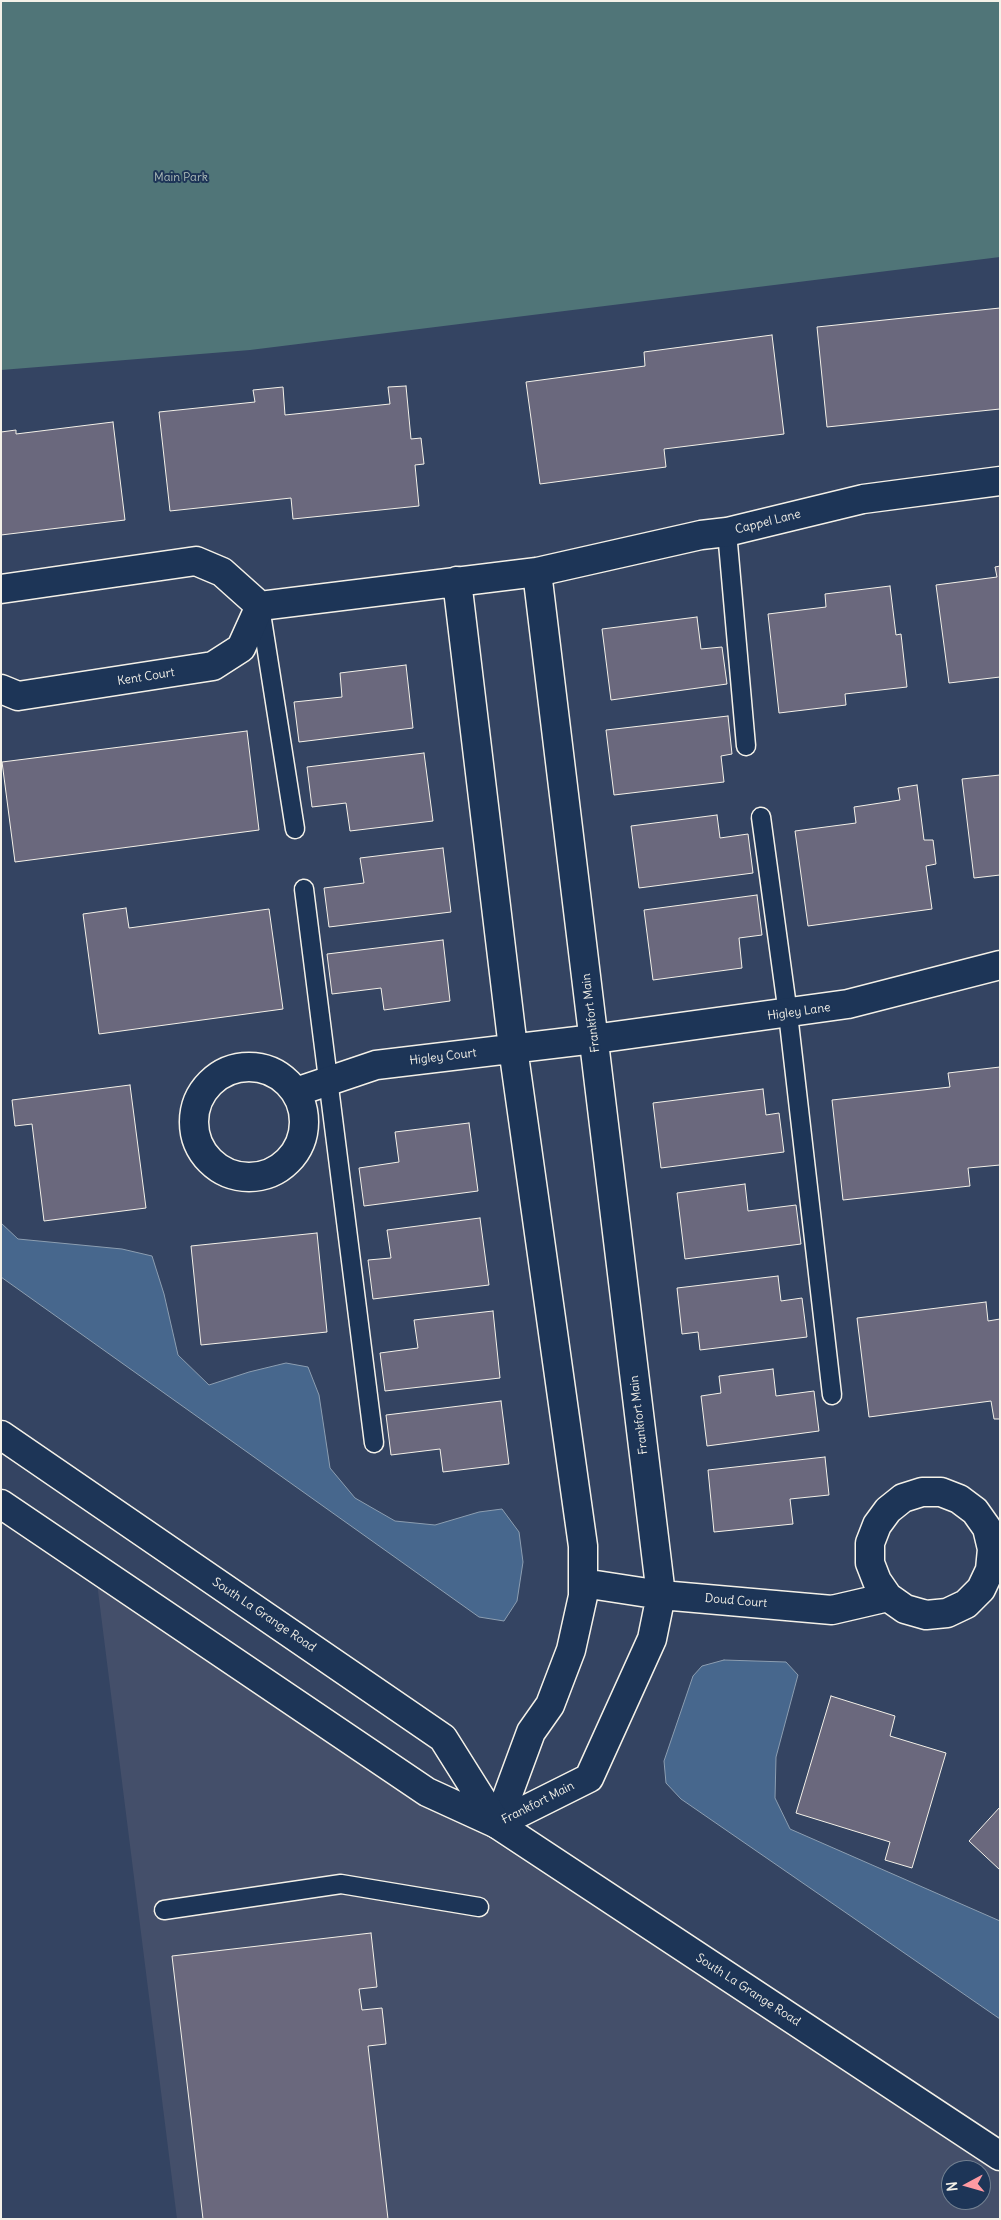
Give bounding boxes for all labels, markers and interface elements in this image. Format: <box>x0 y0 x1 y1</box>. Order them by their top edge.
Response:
park label: Main Park <box>154 171 208 185</box>
street label: Cappel Lane <box>734 507 802 537</box>
street label: Kent Court <box>116 665 176 689</box>
street label: Frankfort Main <box>579 973 603 1053</box>
street label: Higley Lane <box>767 1000 831 1024</box>
street label: Higley Court <box>409 1046 477 1068</box>
street label: Frankfort Main <box>627 1375 651 1455</box>
street label: South La Grange Road <box>209 1575 319 1655</box>
street label: Doud Court <box>704 1591 768 1611</box>
street label: Frankfort Main <box>499 1779 577 1827</box>
street label: South La Grange Road <box>693 1951 803 2029</box>
north arrow <box>941 2160 991 2210</box>
text: N <box>943 2181 962 2192</box>

